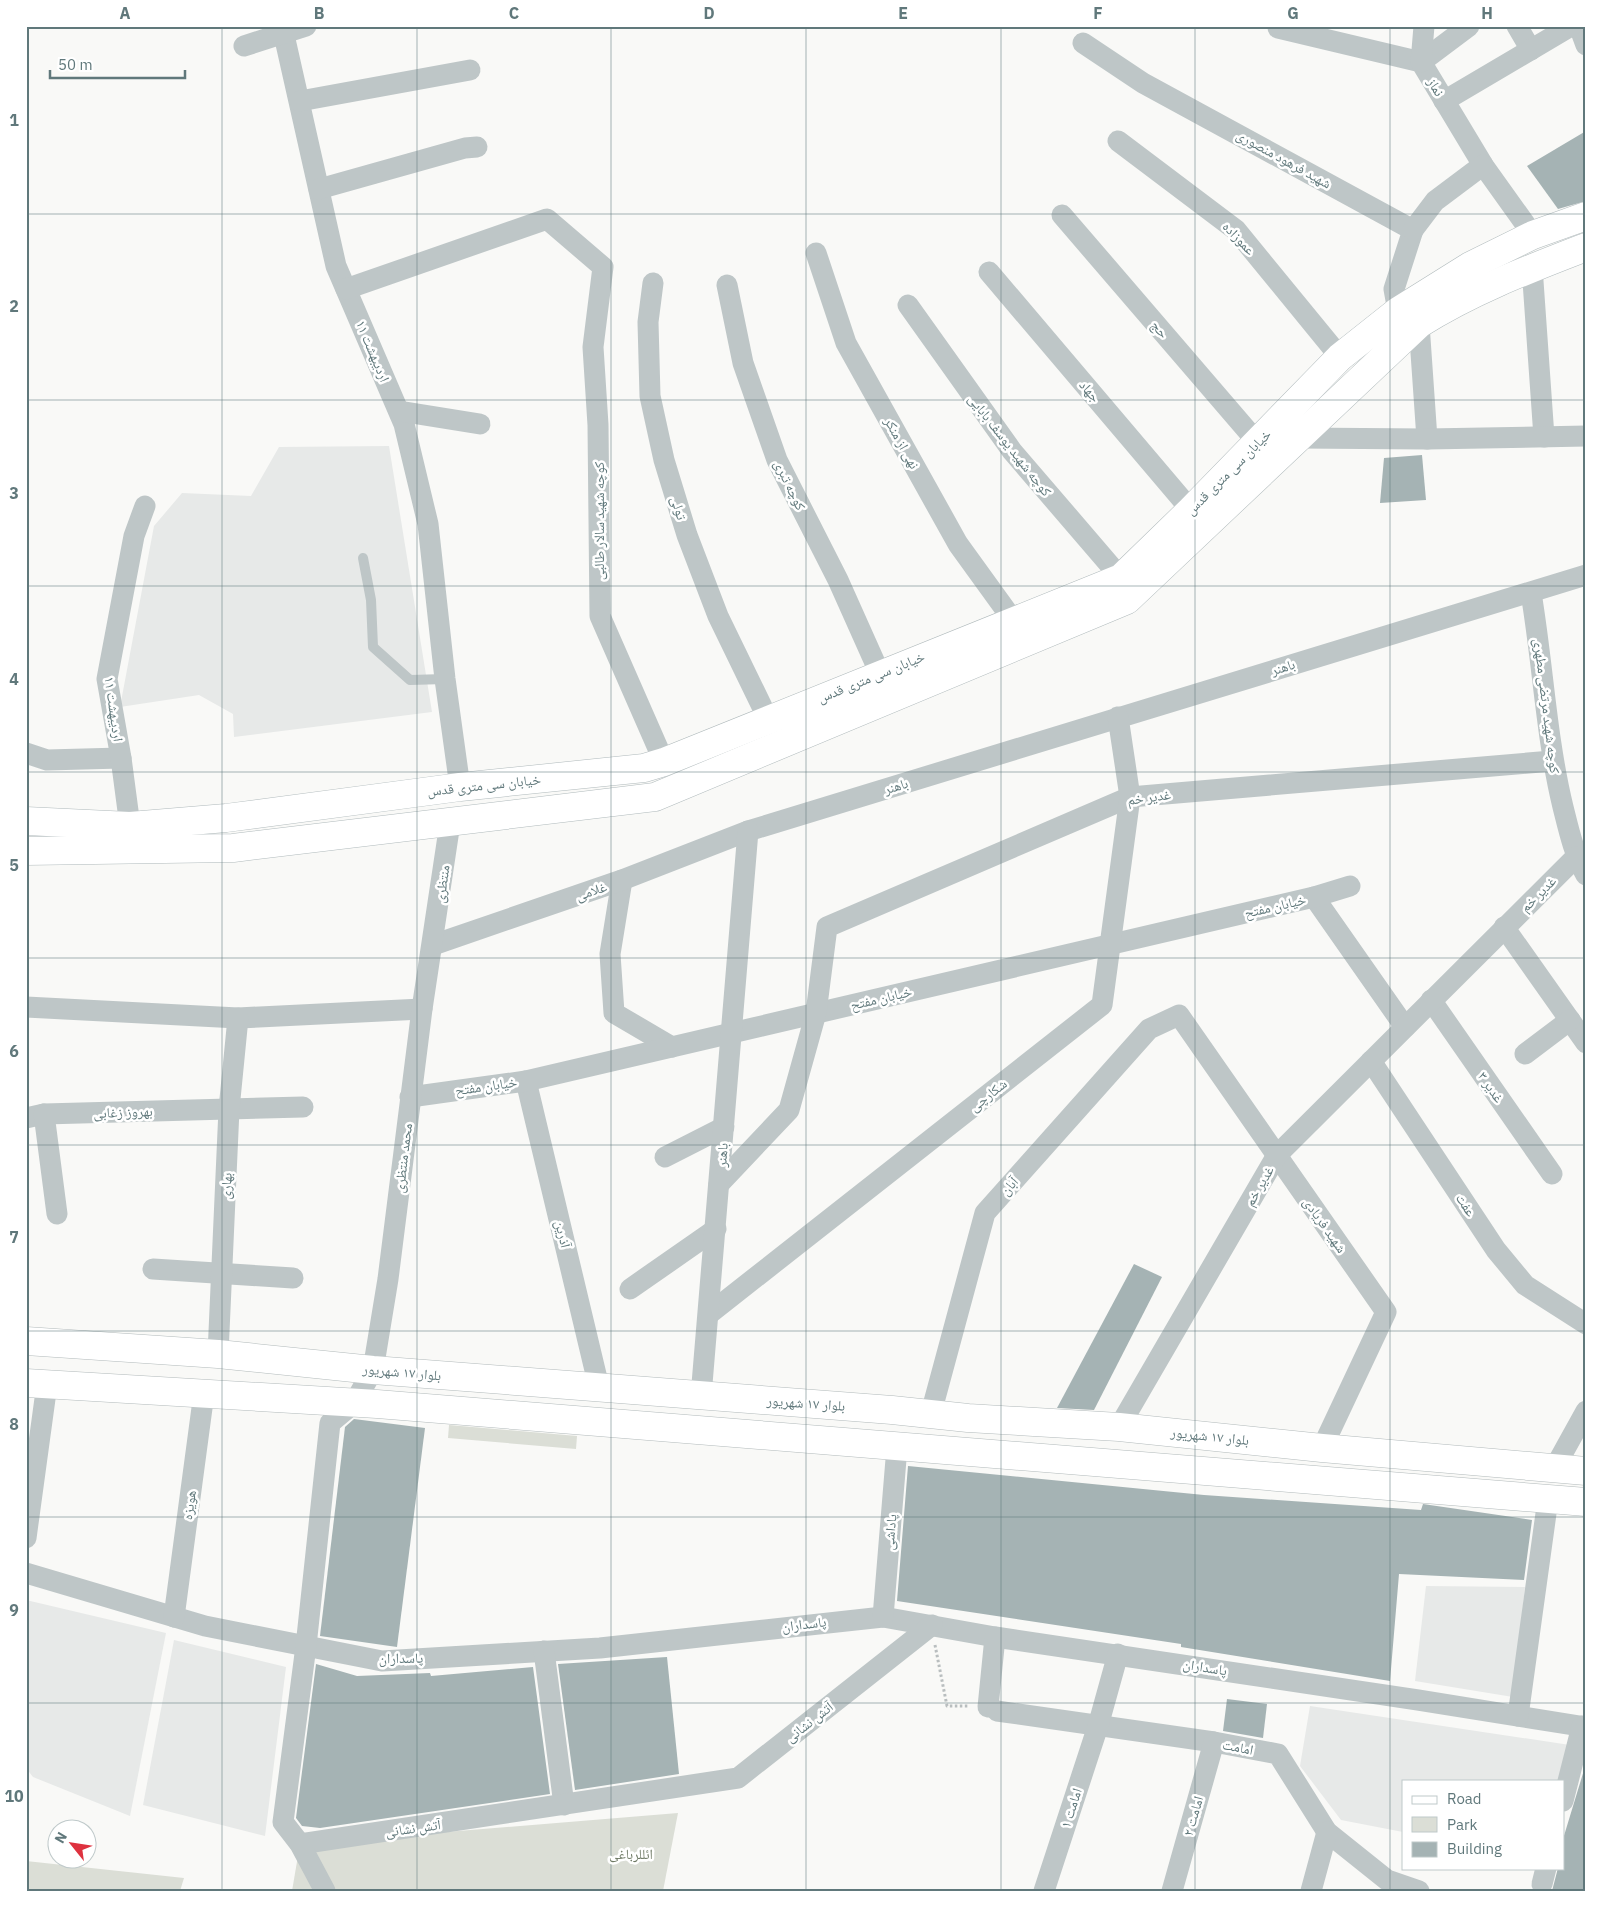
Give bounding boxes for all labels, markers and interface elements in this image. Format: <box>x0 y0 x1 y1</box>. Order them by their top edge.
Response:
text: A <box>120 3 131 23</box>
text: B <box>314 3 325 23</box>
text: C <box>509 3 519 23</box>
text: D <box>703 3 715 23</box>
text: E <box>898 3 908 23</box>
text: F <box>1093 3 1103 23</box>
text: G <box>1287 3 1299 23</box>
text: H <box>1481 3 1493 23</box>
scale bar <box>50 48 185 80</box>
text: 50 m <box>58 55 93 74</box>
street label: نماز <box>1423 74 1449 100</box>
text: 1 <box>9 110 19 130</box>
street label: شهید فرهود منصوری <box>1233 125 1335 193</box>
street label: عموزاده <box>1219 217 1259 259</box>
text: 2 <box>9 296 19 316</box>
street label: حج <box>1146 316 1173 343</box>
street label: ۱۱ اردیبهشت <box>352 317 394 385</box>
street label: جهاد <box>1076 376 1105 406</box>
street label: کوچه شهید یوسف بابایی <box>964 390 1056 500</box>
street label: نهی از منکر <box>880 413 924 472</box>
street label: خیابان سی متری قدس <box>1181 425 1275 519</box>
street label: کوچه تبری <box>770 457 810 513</box>
street label: کوچه شهید سالار طالبی <box>590 462 608 580</box>
text: 3 <box>9 483 19 503</box>
street label: تولی <box>667 494 691 522</box>
street label: کوچه شهید مرتضی مطهری <box>1530 637 1564 775</box>
street label: خیابان سی متری قدس <box>815 647 927 707</box>
street label: باهنر <box>1268 655 1297 679</box>
text: 4 <box>9 669 19 689</box>
street label: ۱۱ اردیبهشت <box>101 675 127 743</box>
street label: خیابان سی متری قدس <box>426 770 542 800</box>
street label: باهنر <box>881 774 910 798</box>
street label: غدیر خم <box>1126 785 1172 810</box>
text: 5 <box>9 855 19 875</box>
street label: منتظری <box>430 864 454 904</box>
street label: غدیر خم <box>1516 872 1561 917</box>
street label: غلامی <box>573 877 609 905</box>
street label: خیابان مفتح <box>1242 890 1308 923</box>
street label: خیابان مفتح <box>848 982 914 1015</box>
text: 6 <box>9 1041 19 1061</box>
street label: غدیر ۳ <box>1474 1068 1508 1106</box>
street label: خیابان مفتح <box>454 1073 518 1100</box>
street label: شکارچی <box>965 1075 1011 1115</box>
street label: بهروز زغابی <box>93 1102 153 1122</box>
street label: محمد منتظری <box>390 1122 416 1194</box>
street label: باهنر <box>712 1142 732 1169</box>
street label: غدیر خم <box>1240 1163 1279 1210</box>
street label: بهاری <box>216 1172 236 1200</box>
street label: آبان <box>996 1173 1022 1199</box>
street label: عفت <box>1452 1190 1480 1220</box>
street label: شهید فریادی <box>1299 1194 1351 1256</box>
street label: آذرین <box>551 1219 575 1250</box>
text: 7 <box>9 1227 19 1247</box>
street label: بلوار ١٧ شهریور <box>361 1360 442 1384</box>
street label: بلوار ١٧ شهریور <box>765 1391 846 1415</box>
text: 8 <box>9 1414 19 1434</box>
street label: بلوار ١٧ شهریور <box>1169 1423 1250 1449</box>
street label: هویزه <box>178 1489 200 1521</box>
street label: پاداشی <box>879 1513 901 1551</box>
text: 9 <box>9 1600 19 1620</box>
street label: پاسداران <box>781 1612 827 1636</box>
street label: پاسداران <box>379 1649 424 1667</box>
street label: پاسداران <box>1182 1655 1229 1680</box>
street label: آتش نشانی <box>781 1697 837 1746</box>
street label: امامت <box>1221 1735 1255 1759</box>
legend <box>1402 1780 1564 1870</box>
text: 10 <box>4 1786 24 1806</box>
street label: امامت ۱ <box>1056 1786 1086 1830</box>
text: Road <box>1447 1789 1482 1808</box>
street label: امامت ۲ <box>1179 1794 1207 1838</box>
street label: آتش نشانی <box>384 1815 442 1841</box>
text: Park <box>1447 1815 1477 1834</box>
north arrow <box>48 1820 98 1870</box>
text: N <box>50 1829 71 1846</box>
text: Building <box>1447 1839 1502 1858</box>
park label: ائللرباغی <box>609 1845 653 1863</box>

